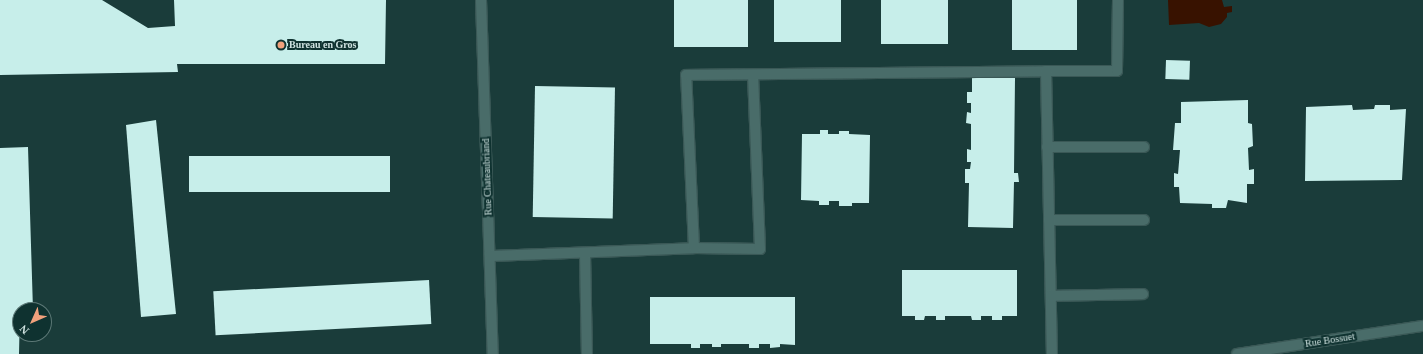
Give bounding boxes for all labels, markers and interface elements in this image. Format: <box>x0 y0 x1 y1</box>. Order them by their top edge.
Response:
place label: Bureau en Gros <box>289 39 356 51</box>
marker: Bureau en Gros <box>276 40 286 50</box>
street label: Rue Chateaubriand <box>480 138 494 216</box>
north arrow <box>12 302 52 342</box>
text: N <box>17 323 31 337</box>
street label: Rue Bossuet <box>1304 330 1356 350</box>

